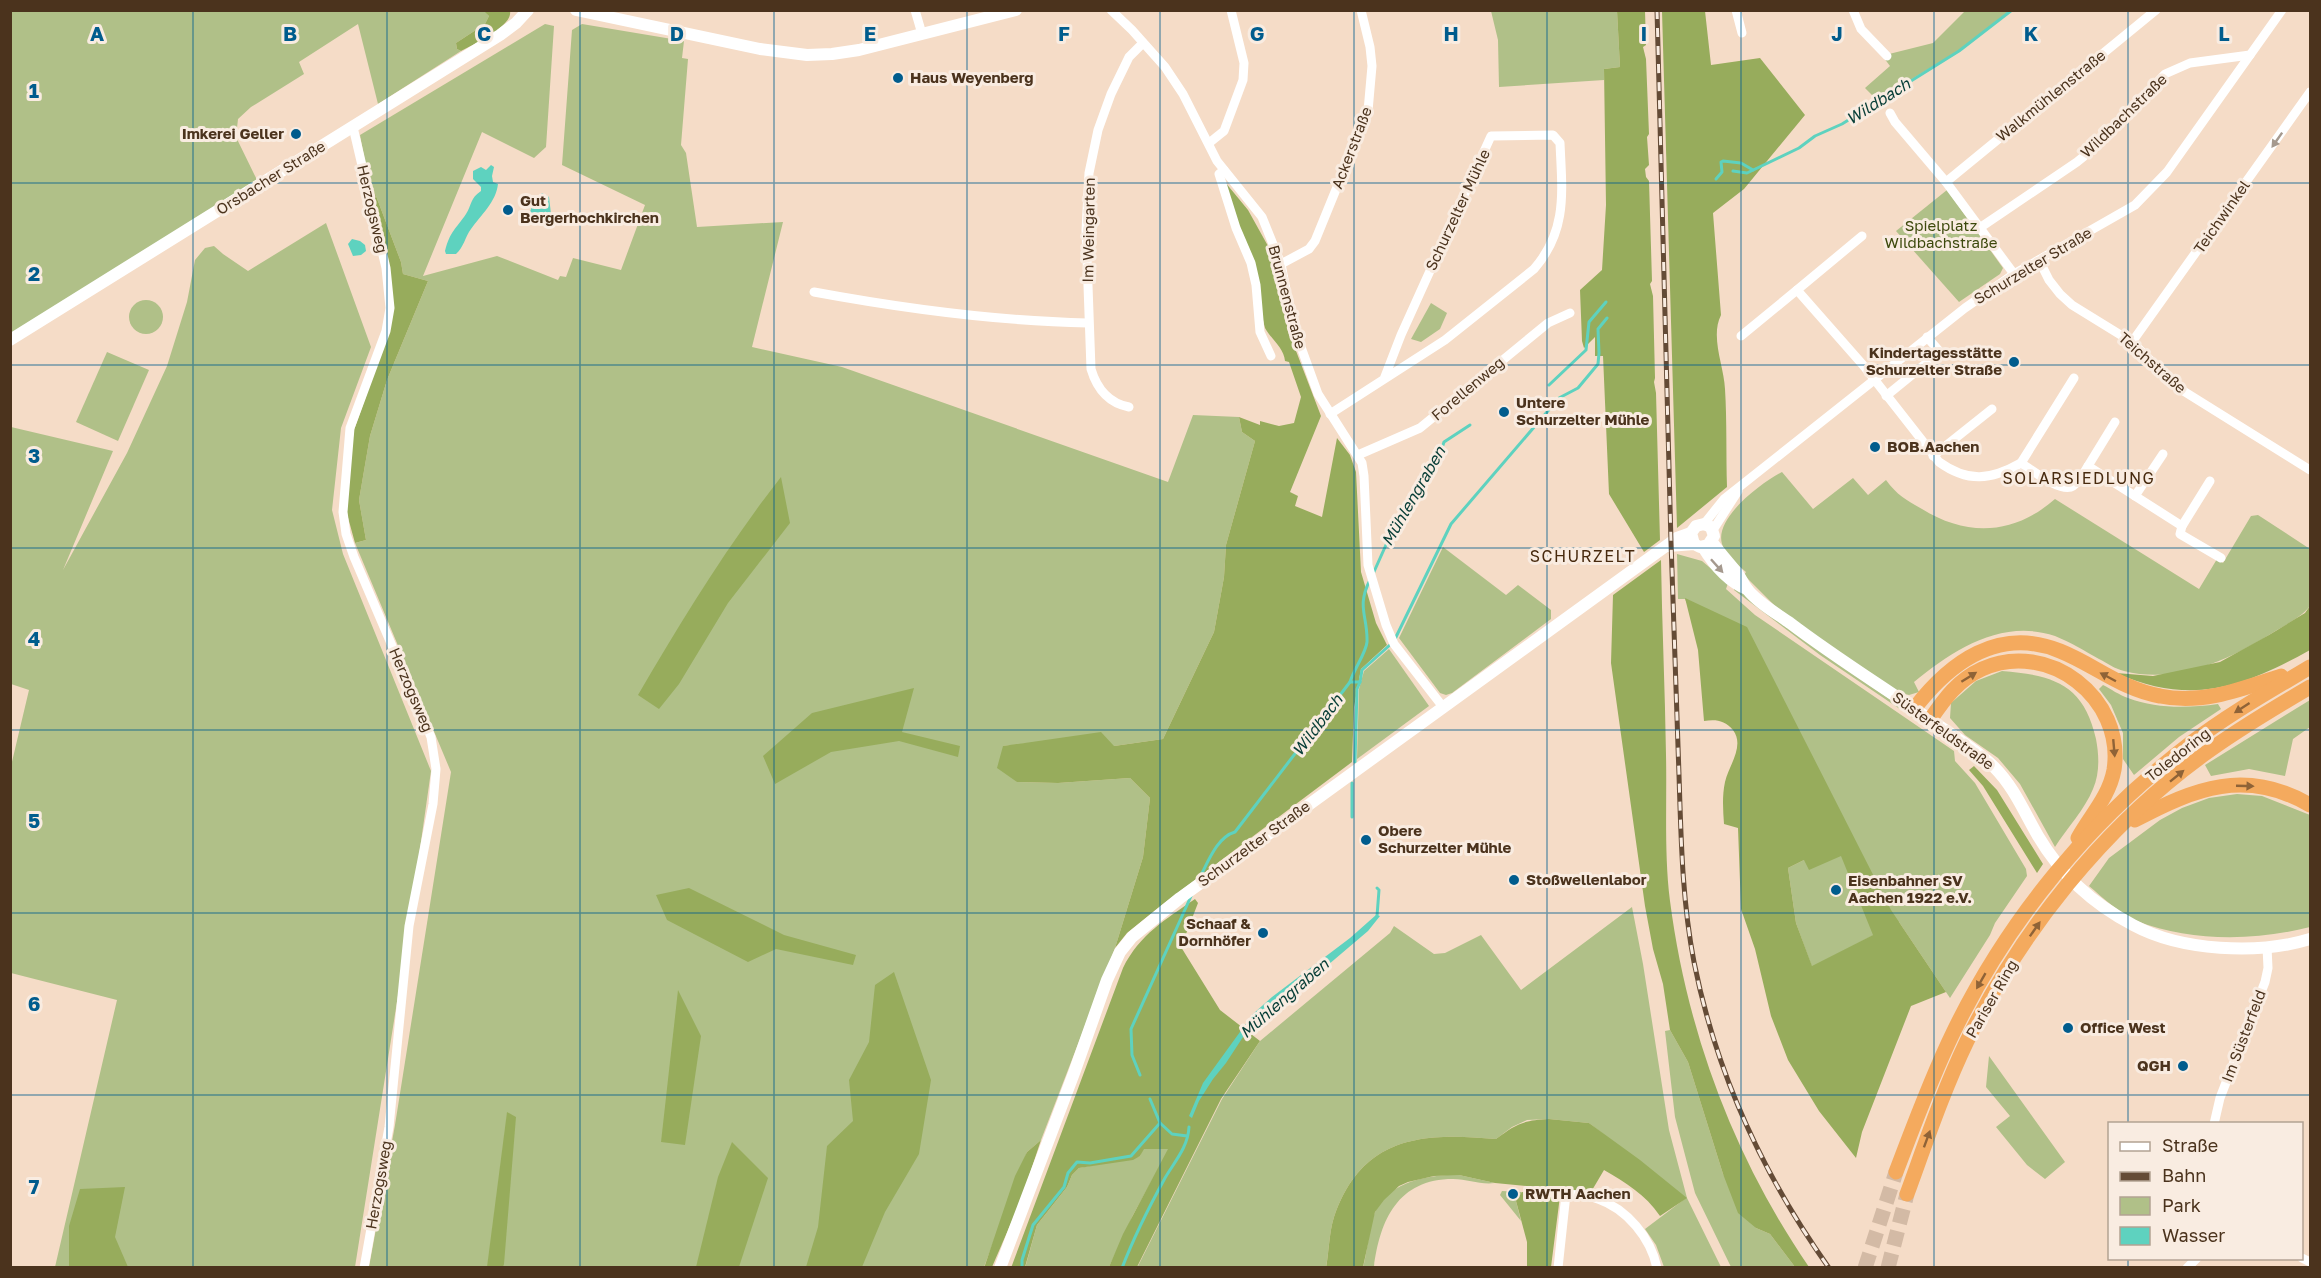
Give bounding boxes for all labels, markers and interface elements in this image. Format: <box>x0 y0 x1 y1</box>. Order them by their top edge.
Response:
text: A <box>90 21 104 45</box>
text: B <box>283 21 297 45</box>
text: C <box>477 21 491 45</box>
text: D <box>670 21 684 45</box>
text: E <box>864 21 876 45</box>
text: F <box>1058 21 1070 45</box>
text: G <box>1250 21 1264 45</box>
text: H <box>1443 21 1459 45</box>
text: I <box>1641 21 1647 45</box>
text: J <box>1831 21 1843 45</box>
text: K <box>2024 21 2039 45</box>
text: L <box>2218 21 2230 45</box>
street label: Walkmühlenstraße <box>1992 45 2109 145</box>
place label: Haus Weyenberg <box>910 68 1034 86</box>
street label: Wildbachstraße <box>2076 69 2170 161</box>
marker: Haus Weyenberg <box>891 71 905 85</box>
water label: Wildbach <box>1842 73 1915 129</box>
text: 1 <box>29 78 39 102</box>
street label: Ackerstraße <box>1327 104 1375 191</box>
place label: Imkerei Geller <box>182 124 284 142</box>
marker: Imkerei Geller <box>289 127 303 141</box>
one-way arrow <box>2271 131 2283 147</box>
street label: Orsbacher Straße <box>213 136 329 218</box>
street label: Schurzelter Mühle <box>1421 146 1493 273</box>
street label: Herzogsweg <box>354 163 392 255</box>
street label: Teichwinkel <box>2189 176 2253 256</box>
street label: Im Weingarten <box>1078 177 1098 283</box>
place label: Gut Bergerhochkirchen <box>520 191 659 226</box>
marker: Gut Bergerhochkirchen <box>501 203 515 217</box>
park label: Spielplatz Wildbachstraße <box>1885 216 1998 251</box>
street label: Schurzelter Straße <box>1970 223 2095 307</box>
street label: Brunnenstraße <box>1265 243 1311 351</box>
text: 2 <box>28 261 40 285</box>
street label: Teichstraße <box>2115 328 2190 397</box>
place label: Kindertagesstätte Schurzelter Straße <box>1866 343 2002 378</box>
street label: Forellenweg <box>1427 353 1507 424</box>
marker: Kindertagesstätte Schurzelter Straße <box>2007 355 2021 369</box>
place label: Untere Schurzelter Mühle <box>1516 393 1650 428</box>
marker: Untere Schurzelter Mühle <box>1497 405 1511 419</box>
place label: BOB.Aachen <box>1887 437 1979 455</box>
marker: BOB.Aachen <box>1868 440 1882 454</box>
water label: Mühlengraben <box>1377 442 1450 549</box>
text: 3 <box>28 443 40 467</box>
district label: SOLARSIEDLUNG <box>2003 468 2155 488</box>
district label: SCHURZELT <box>1530 546 1636 566</box>
one-way arrow <box>1710 558 1723 573</box>
text: 4 <box>28 626 40 650</box>
street label: Herzogsweg <box>386 645 438 734</box>
one-way arrow <box>1961 671 1977 682</box>
one-way arrow <box>2100 672 2117 682</box>
street label: Süsterfeldstraße <box>1889 687 1998 773</box>
water label: Wildbach <box>1287 689 1347 760</box>
one-way arrow <box>2234 702 2250 713</box>
street label: Toledoring <box>2142 723 2213 785</box>
one-way arrow <box>2109 738 2119 757</box>
one-way arrow <box>2169 769 2185 782</box>
one-way arrow <box>2236 781 2255 790</box>
street label: Schurzelter Straße <box>1194 796 1313 890</box>
text: 5 <box>28 808 40 832</box>
place label: Obere Schurzelter Mühle <box>1378 821 1512 856</box>
marker: Obere Schurzelter Mühle <box>1359 833 1373 847</box>
place label: Stoßwellenlabor <box>1526 870 1647 888</box>
place label: Eisenbahner SV Aachen 1922 e.V. <box>1848 871 1972 906</box>
marker: Stoßwellenlabor <box>1507 873 1521 887</box>
marker: Eisenbahner SV Aachen 1922 e.V. <box>1829 883 1843 897</box>
place label: Schaaf & Dornhöfer <box>1178 914 1251 949</box>
one-way arrow <box>2029 921 2040 937</box>
marker: Schaaf & Dornhöfer <box>1256 926 1270 940</box>
water label: Mühlengraben <box>1235 953 1333 1042</box>
street label: Pariser Ring <box>1962 956 2021 1041</box>
one-way arrow <box>1976 973 1986 990</box>
street label: Im Süsterfeld <box>2217 987 2269 1084</box>
text: 6 <box>28 991 40 1015</box>
place label: Office West <box>2080 1018 2166 1036</box>
marker: Office West <box>2061 1021 2075 1035</box>
place label: QGH <box>2137 1056 2171 1074</box>
marker: QGH <box>2176 1059 2190 1073</box>
legend <box>2108 1122 2303 1260</box>
one-way arrow <box>1922 1130 1932 1148</box>
text: Straße <box>2162 1134 2218 1156</box>
street label: Herzogsweg <box>361 1139 395 1231</box>
text: Bahn <box>2162 1164 2206 1186</box>
text: 7 <box>29 1174 40 1198</box>
place label: RWTH Aachen <box>1525 1184 1630 1202</box>
marker: RWTH Aachen <box>1506 1187 1520 1201</box>
text: Park <box>2162 1194 2201 1216</box>
text: Wasser <box>2162 1224 2225 1246</box>

